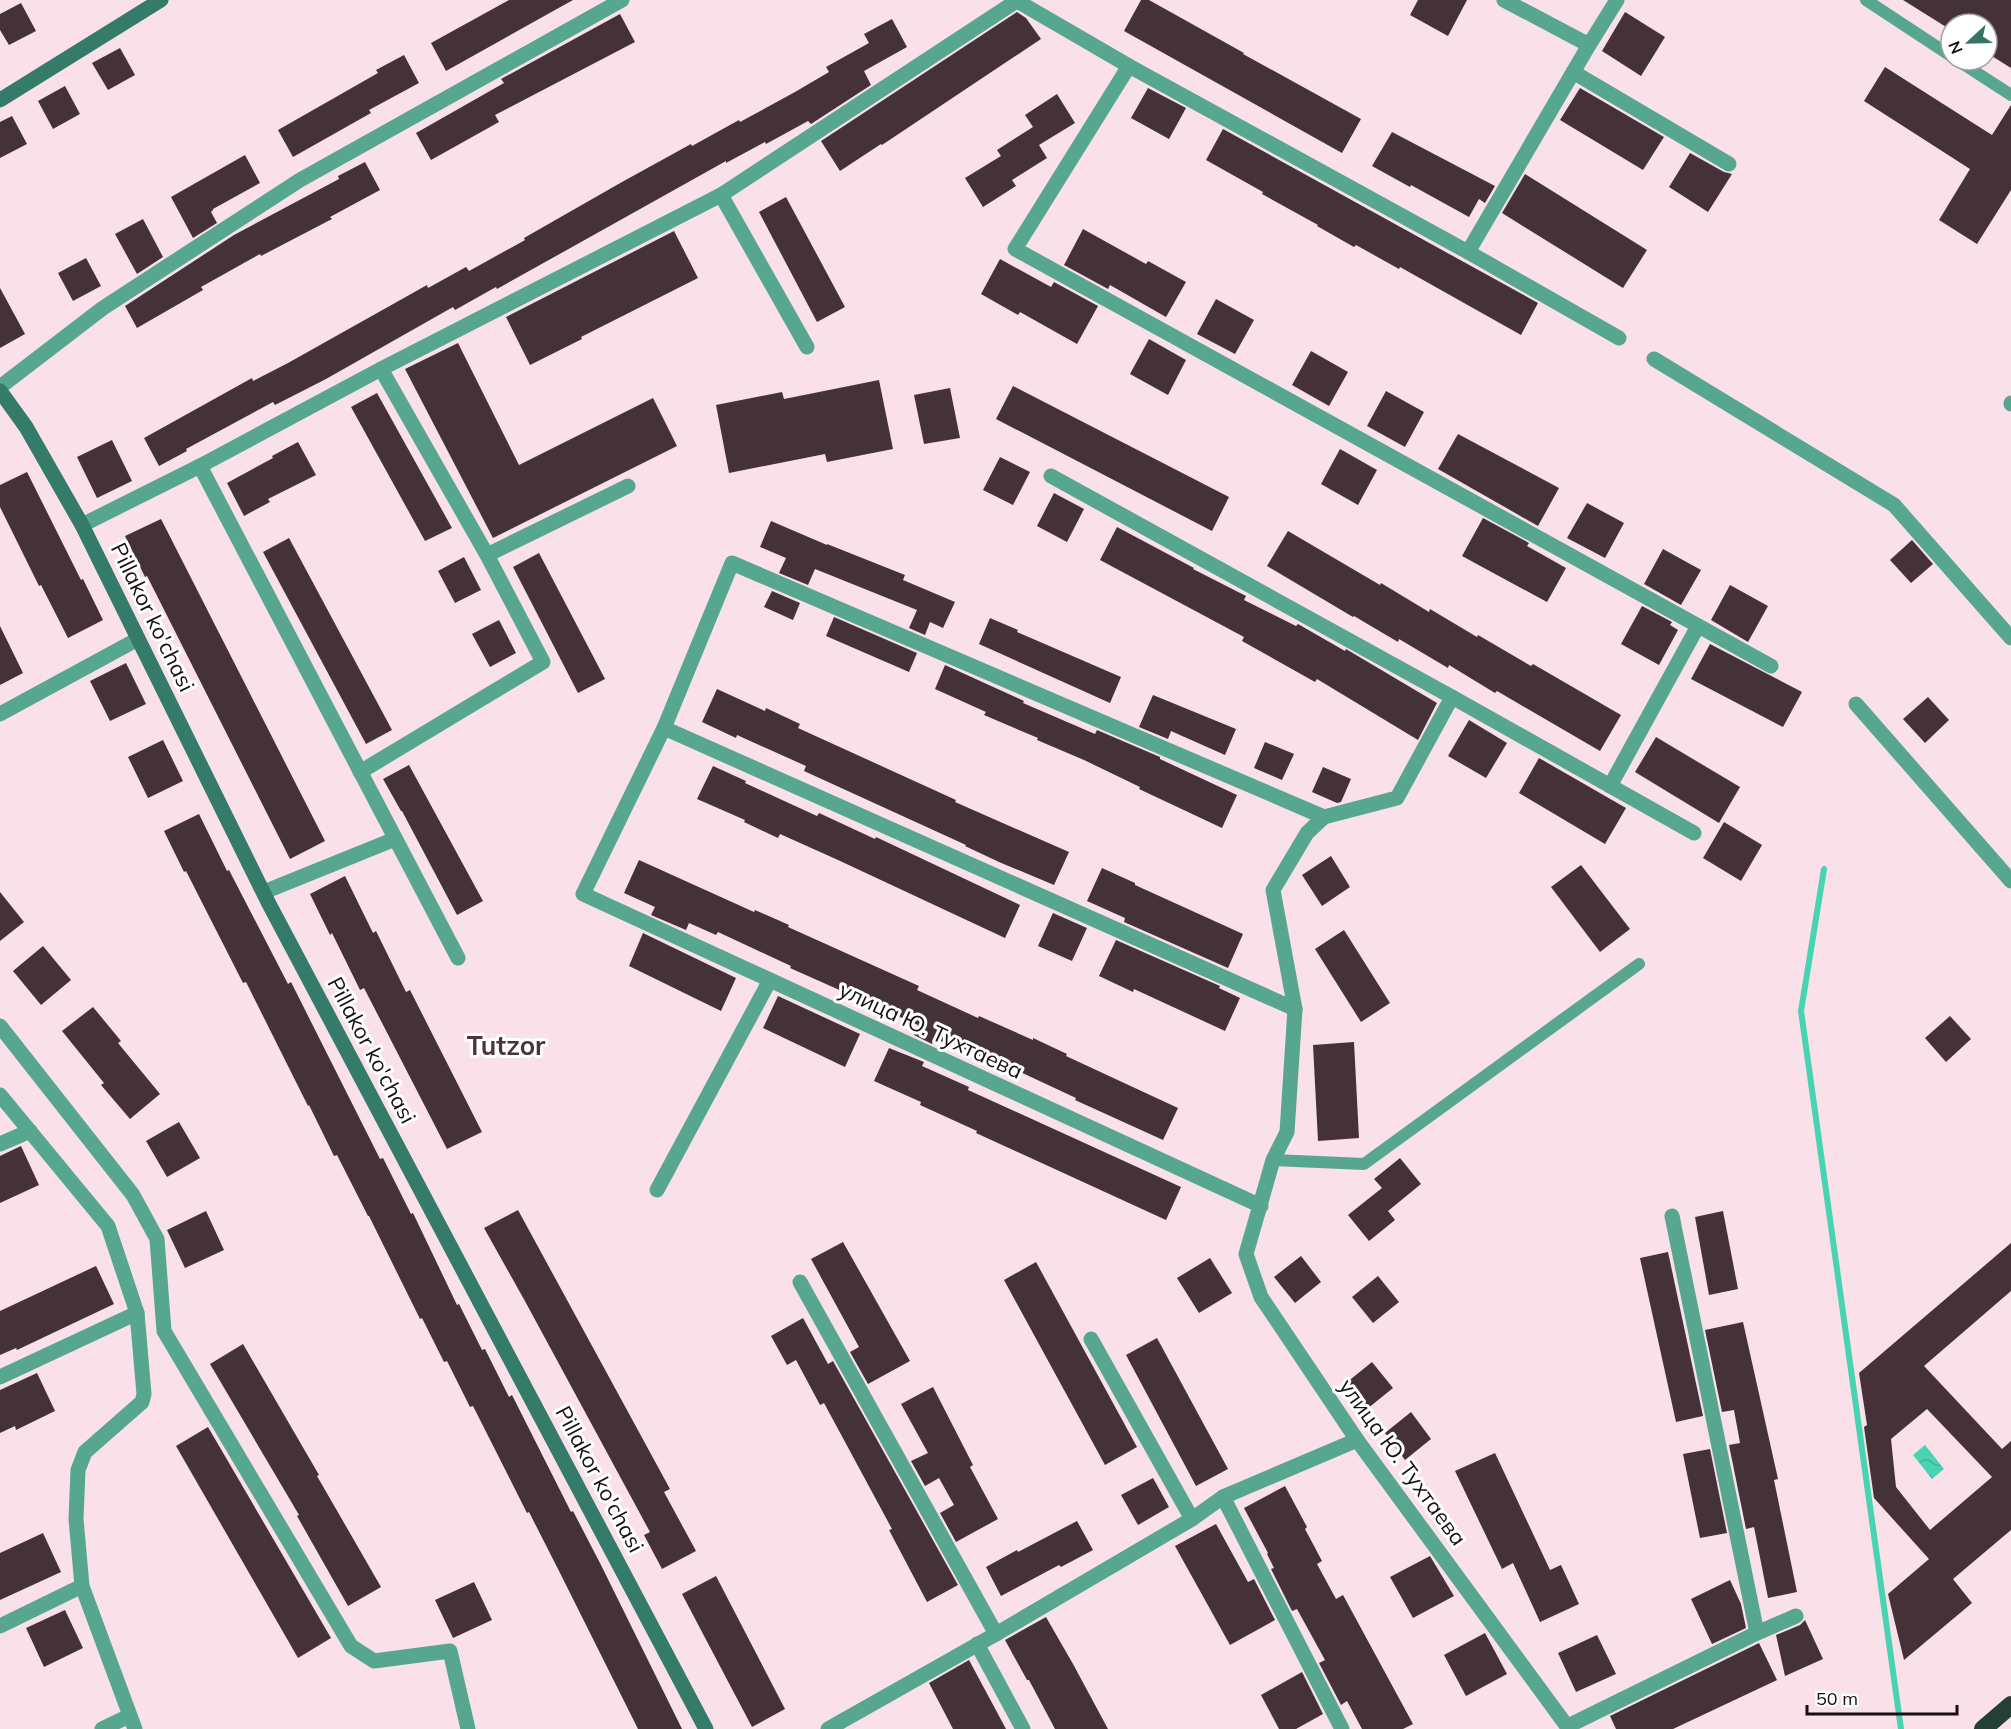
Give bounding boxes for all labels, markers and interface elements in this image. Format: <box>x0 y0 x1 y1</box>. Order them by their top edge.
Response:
north arrow <box>1939 12 1999 72</box>
text: N <box>1944 38 1967 57</box>
street label: Pillakor ko'chasi <box>105 538 201 696</box>
street label: Pillakor ko'chasi <box>322 972 422 1128</box>
street label: улица Ю. Тухтаева <box>835 975 1027 1085</box>
district label: Tutzor <box>467 1029 546 1062</box>
street label: улица Ю. Тухтаева <box>1333 1373 1473 1551</box>
street label: Pillakor ko'chasi <box>550 1401 650 1557</box>
scale bar <box>1807 1678 1957 1716</box>
text: 50 m <box>1816 1687 1858 1710</box>

